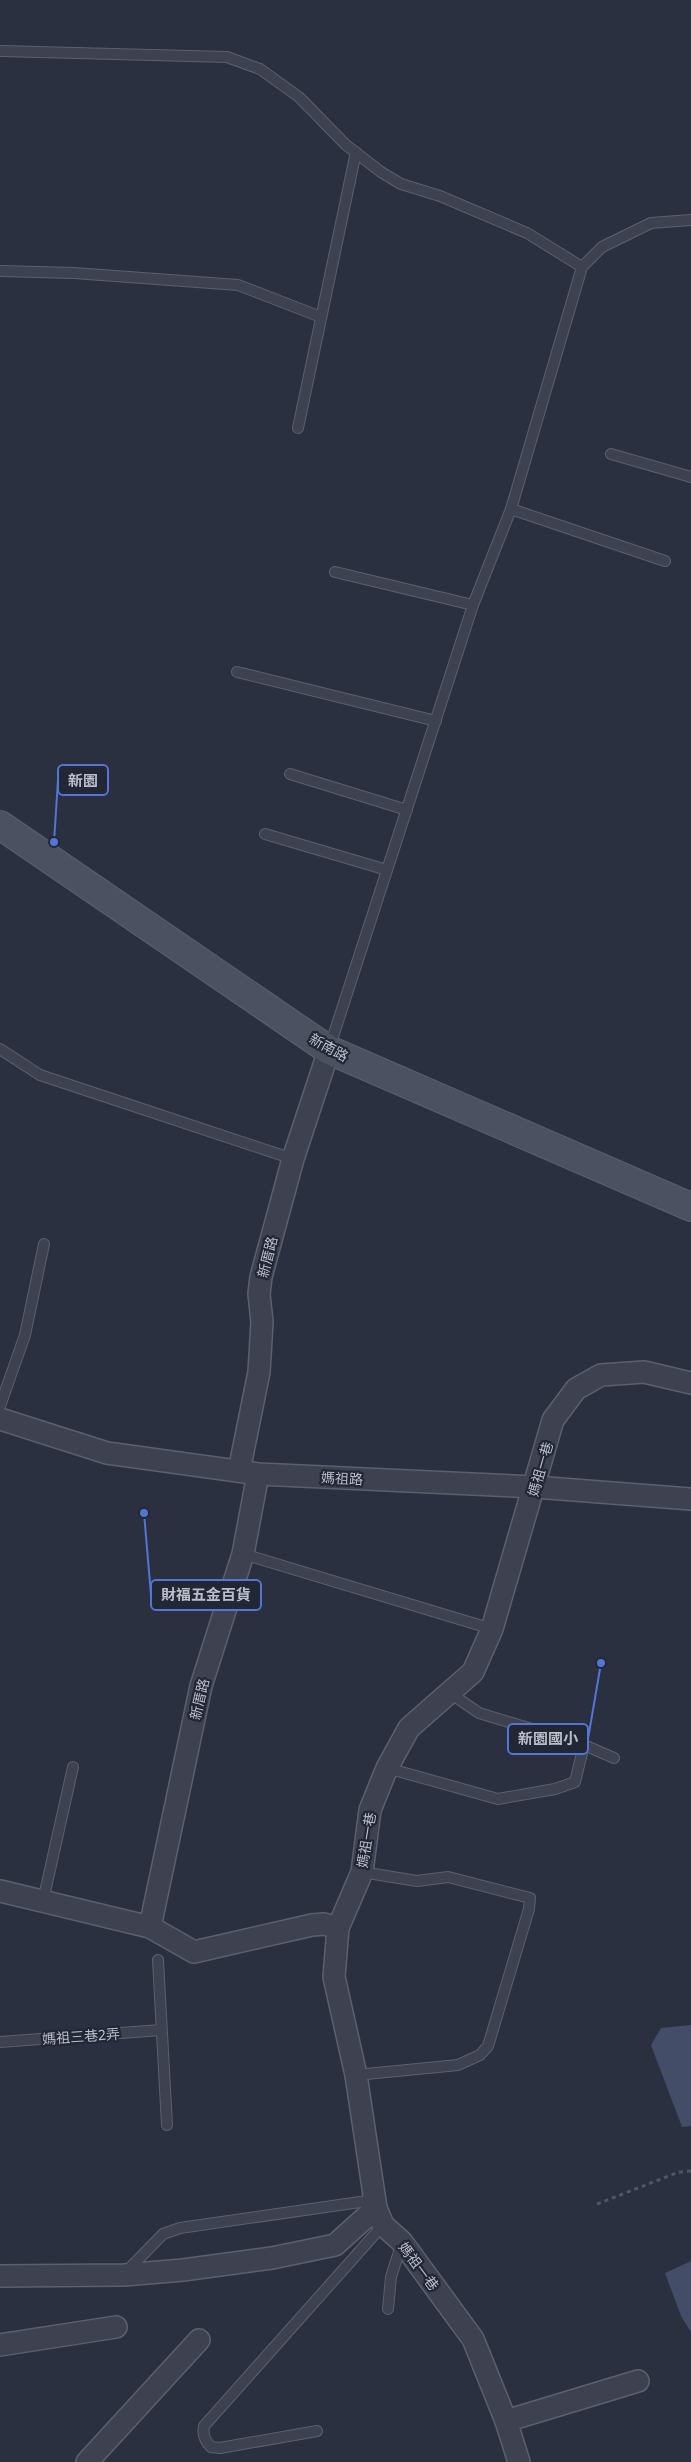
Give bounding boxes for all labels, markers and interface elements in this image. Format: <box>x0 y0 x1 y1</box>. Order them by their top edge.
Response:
callout: 新園 <box>58 765 108 795</box>
text: 新園 <box>68 770 98 790</box>
street label: 新南路 <box>306 1029 352 1065</box>
street label: 新厝路 <box>253 1234 281 1280</box>
street label: 媽祖一巷 <box>523 1439 557 1499</box>
street label: 媽祖路 <box>321 1467 363 1489</box>
callout: 財福五金百貨 <box>151 1580 261 1610</box>
text: 財福五金百貨 <box>161 1584 251 1604</box>
street label: 新厝路 <box>185 1676 213 1722</box>
callout: 新園國小 <box>508 1724 588 1754</box>
text: 新園國小 <box>518 1728 579 1748</box>
street label: 媽祖一巷 <box>352 1811 380 1869</box>
street label: 媽祖三巷2弄 <box>41 2024 121 2048</box>
street label: 媽祖一巷 <box>395 2238 443 2294</box>

